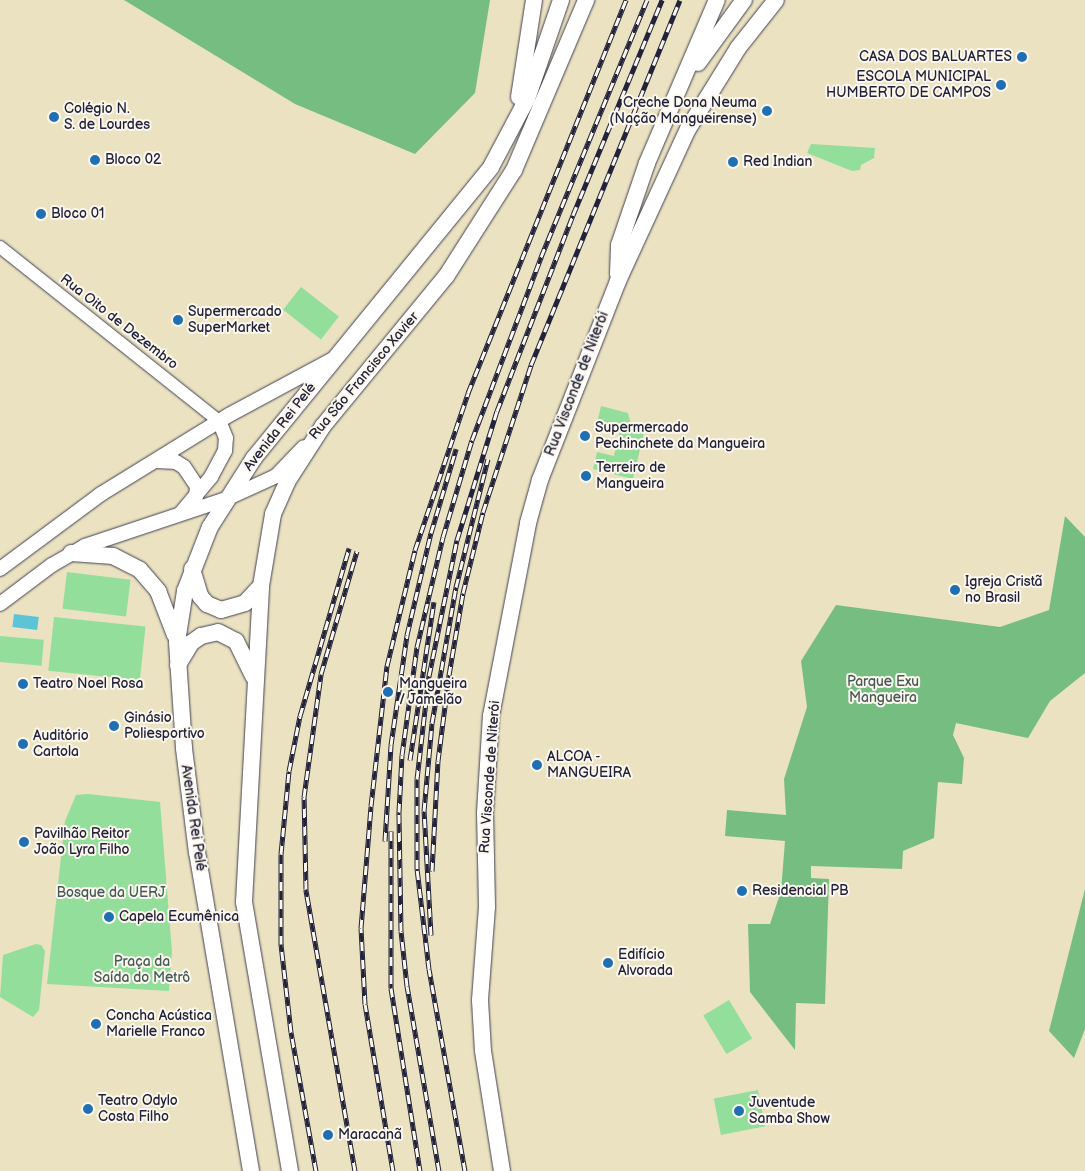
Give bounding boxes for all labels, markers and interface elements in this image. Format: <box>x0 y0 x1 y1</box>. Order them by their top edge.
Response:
place label: CASA DOS BALUARTES <box>859 49 1012 65</box>
marker: CASA DOS BALUARTES <box>1016 51 1028 63</box>
place label: ESCOLA MUNICIPAL HUMBERTO DE CAMPOS <box>826 69 991 102</box>
marker: ESCOLA MUNICIPAL HUMBERTO DE CAMPOS <box>995 79 1007 91</box>
place label: Creche Dona Neuma (Nação Mangueirense) <box>610 95 757 128</box>
place label: Colégio N. S. de Lourdes <box>64 101 150 134</box>
marker: Creche Dona Neuma (Nação Mangueirense) <box>761 105 773 117</box>
marker: Colégio N. S. de Lourdes <box>48 111 60 123</box>
place label: Bloco 02 <box>105 152 161 168</box>
marker: Bloco 02 <box>89 154 101 166</box>
place label: Red Indian <box>743 154 812 170</box>
marker: Red Indian <box>727 156 739 168</box>
place label: Bloco 01 <box>51 206 104 222</box>
marker: Bloco 01 <box>35 208 47 220</box>
street label: Rua Oito de Dezembro <box>57 271 181 373</box>
place label: Supermercado SuperMarket <box>188 304 282 336</box>
street label: Rua São Francisco Xavier <box>305 308 423 444</box>
street label: Rua Visconde de Niterói <box>542 309 612 459</box>
marker: Supermercado SuperMarket <box>172 314 184 326</box>
street label: Avenida Rei Pelé <box>240 380 320 474</box>
place label: Supermercado Pechinchete da Mangueira <box>595 420 765 452</box>
marker: Supermercado Pechinchete da Mangueira <box>579 430 591 442</box>
place label: Terreiro de Mangueira <box>596 460 665 492</box>
marker: Terreiro de Mangueira <box>580 470 592 482</box>
place label: Igreja Cristã no Brasil <box>965 574 1043 606</box>
marker: Igreja Cristã no Brasil <box>949 584 961 596</box>
park label: Parque Exu Mangueira <box>847 674 919 706</box>
place label: Teatro Noel Rosa <box>33 676 143 692</box>
place label: Mangueira / Jamelão <box>399 676 467 709</box>
marker: Teatro Noel Rosa <box>17 678 29 690</box>
marker: Mangueira / Jamelão <box>381 685 395 699</box>
street label: Rua Visconde de Niterói <box>476 700 504 854</box>
place label: Ginásio Poliesportivo <box>124 710 205 742</box>
marker: Ginásio Poliesportivo <box>108 720 120 732</box>
place label: Auditório Cartola <box>33 728 89 760</box>
marker: Auditório Cartola <box>17 738 29 750</box>
place label: ALCOA - MANGUEIRA <box>547 749 631 782</box>
marker: ALCOA - MANGUEIRA <box>531 759 543 771</box>
street label: Avenida Rei Pelé <box>177 764 209 872</box>
place label: Pavilhão Reitor João Lyra Filho <box>34 826 129 859</box>
marker: Pavilhão Reitor João Lyra Filho <box>18 836 30 848</box>
place label: Residencial PB <box>752 883 849 899</box>
park label: Bosque da UERJ <box>56 885 166 901</box>
marker: Residencial PB <box>736 885 748 897</box>
place label: Capela Ecumênica <box>119 909 239 925</box>
marker: Capela Ecumênica <box>103 911 115 923</box>
place label: Edifício Alvorada <box>618 947 673 980</box>
park label: Praça da Saída do Metrô <box>94 954 190 986</box>
marker: Edifício Alvorada <box>602 957 614 969</box>
place label: Concha Acústica Marielle Franco <box>106 1008 212 1040</box>
marker: Concha Acústica Marielle Franco <box>90 1018 102 1030</box>
place label: Teatro Odylo Costa Filho <box>98 1093 178 1126</box>
place label: Juventude Samba Show <box>749 1095 830 1128</box>
marker: Teatro Odylo Costa Filho <box>82 1103 94 1115</box>
marker: Juventude Samba Show <box>733 1105 745 1117</box>
place label: Maracanã <box>338 1127 402 1143</box>
marker: Maracanã <box>322 1129 334 1141</box>

